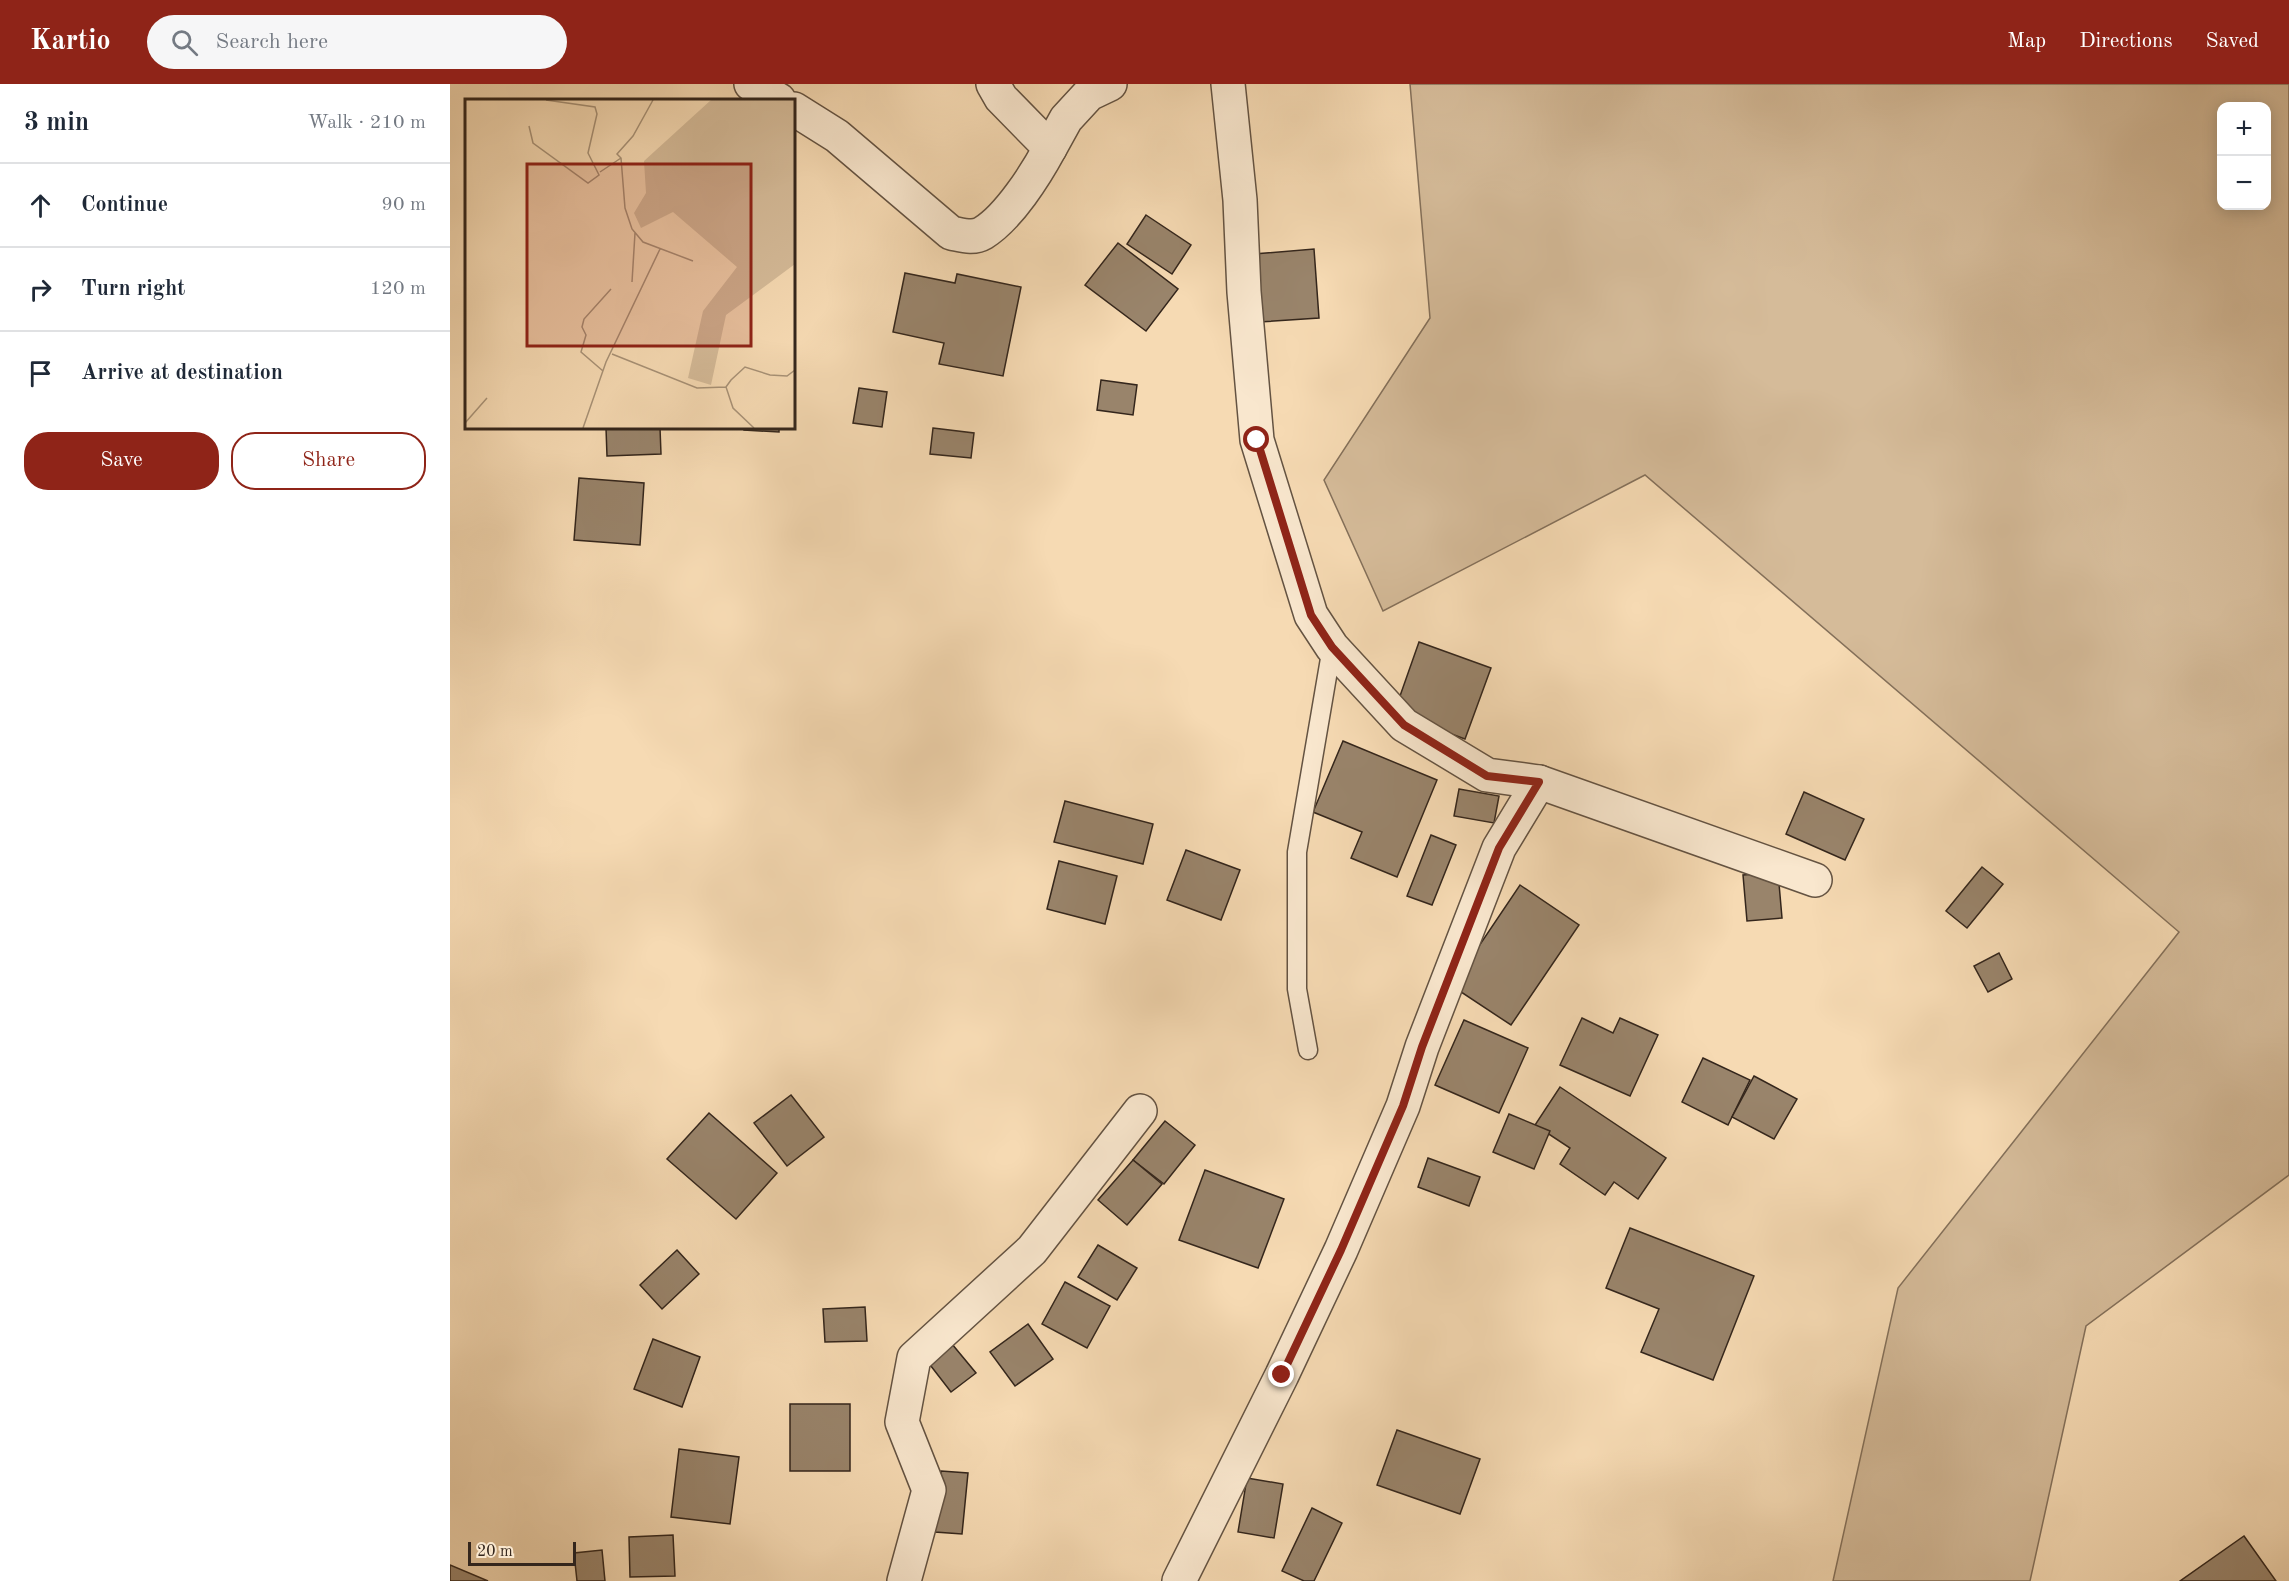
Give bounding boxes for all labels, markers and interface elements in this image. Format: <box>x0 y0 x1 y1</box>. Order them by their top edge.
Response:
search box <box>147 15 567 69</box>
icon: search <box>168 26 201 59</box>
text: Kartio <box>30 28 111 56</box>
text: Search here <box>216 31 328 53</box>
text: Map <box>2007 31 2046 52</box>
text: Directions <box>2079 31 2173 52</box>
text: Saved <box>2206 31 2259 52</box>
inset map <box>465 99 795 429</box>
map controls <box>2217 102 2271 210</box>
button: + <box>2217 102 2271 156</box>
text: 3 min <box>24 110 89 136</box>
text: Walk · 210 m <box>307 113 426 133</box>
button: − <box>2217 156 2271 210</box>
icon: ahead <box>24 189 57 222</box>
text: Continue <box>81 194 168 216</box>
text: 90 m <box>381 195 426 215</box>
icon: right <box>24 273 57 306</box>
text: Turn right <box>81 278 185 300</box>
text: 120 m <box>370 279 426 299</box>
icon: arrive <box>24 357 57 390</box>
text: Arrive at destination <box>81 362 283 384</box>
route start <box>1243 426 1269 452</box>
button: Save <box>24 432 219 490</box>
button: Share <box>231 432 426 490</box>
route end <box>1268 1361 1294 1387</box>
scale bar <box>468 1539 576 1566</box>
text: 20 m <box>477 1544 513 1560</box>

